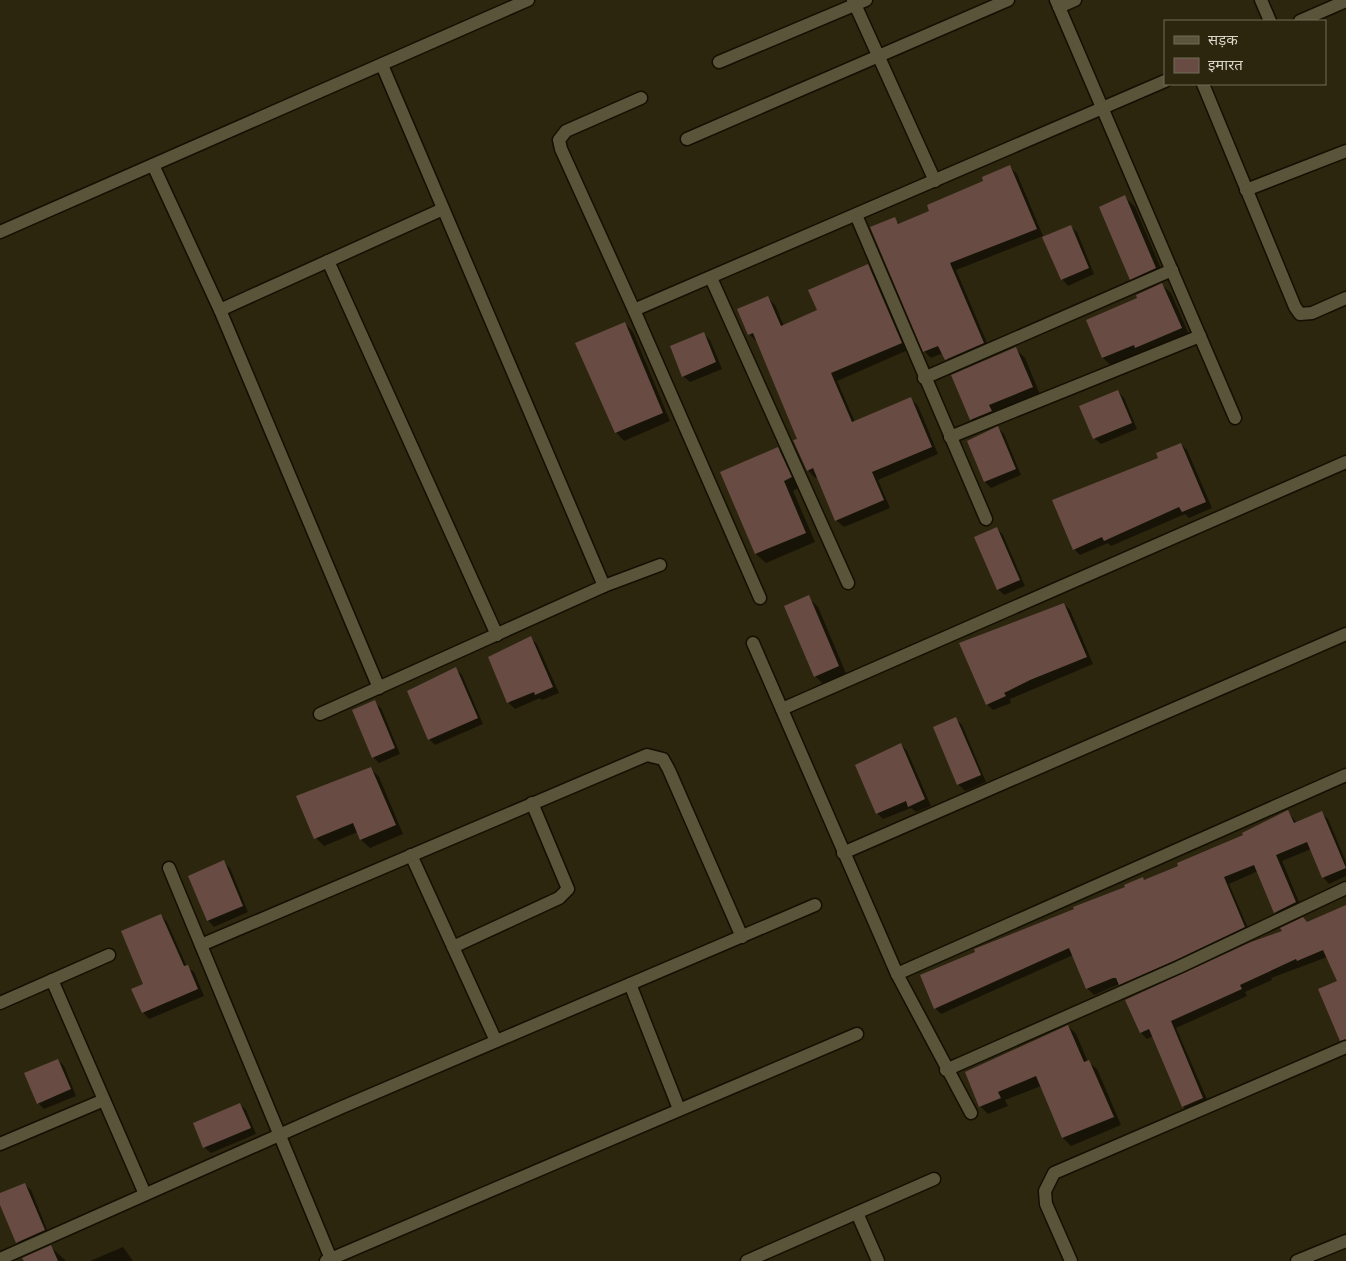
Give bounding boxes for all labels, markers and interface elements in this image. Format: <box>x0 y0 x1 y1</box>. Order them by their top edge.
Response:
legend <box>1164 20 1326 85</box>
text: सड़क <box>1208 33 1238 48</box>
text: इमारत <box>1208 58 1243 73</box>

